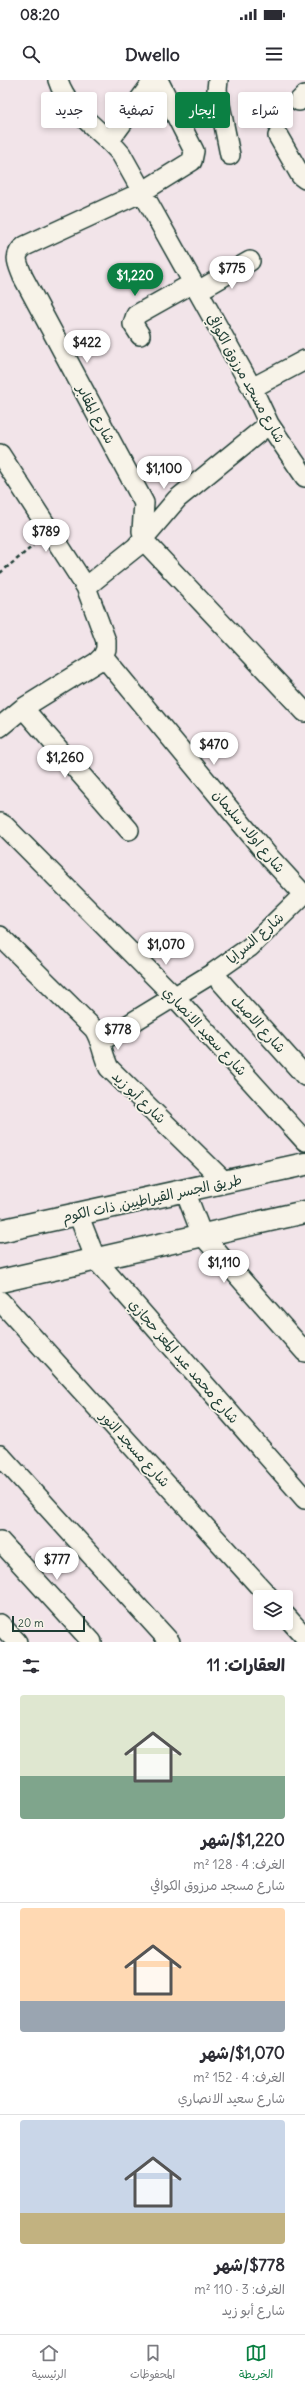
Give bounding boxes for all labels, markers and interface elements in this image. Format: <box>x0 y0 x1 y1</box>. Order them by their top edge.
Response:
text: 08:20 <box>20 5 60 24</box>
icon: search <box>20 43 42 65</box>
text: Dwello <box>125 43 180 66</box>
icon: menu <box>263 43 285 65</box>
chip: جديد <box>41 92 97 128</box>
chip: تصفية <box>105 92 167 128</box>
chip: إيجار <box>175 92 230 128</box>
chip: شراء <box>238 92 293 128</box>
pin: $775 <box>208 256 256 290</box>
text: $775 <box>218 260 246 277</box>
pin: $1,220 <box>102 263 168 297</box>
text: $1,220 <box>116 267 154 284</box>
street label: شارع مسجد مرزوق الكوافي <box>201 310 289 447</box>
pin: $422 <box>63 330 111 364</box>
text: $422 <box>73 334 101 351</box>
street label: شارع المقابر <box>72 380 119 447</box>
pin: $1,100 <box>131 456 197 490</box>
text: $1,100 <box>146 460 182 477</box>
pin: $789 <box>22 519 70 553</box>
text: $789 <box>32 523 60 540</box>
pin: $470 <box>190 732 238 766</box>
text: $470 <box>199 736 229 753</box>
pin: $1,260 <box>32 745 98 779</box>
text: $1,260 <box>46 749 84 766</box>
street label: شارع اولاد سليمان <box>208 786 289 877</box>
street label: شارع السرايا <box>223 908 288 968</box>
pin: $1,070 <box>133 932 199 966</box>
text: $1,070 <box>147 936 185 953</box>
street label: شارع سعيد الانصاري <box>158 983 251 1081</box>
street label: شارع الاصيل <box>228 991 290 1057</box>
pin: $778 <box>94 1017 142 1051</box>
text: $778 <box>104 1021 132 1038</box>
street label: شارع أبو زيد <box>108 1067 170 1128</box>
street label: طريق الجسر القيراطيين, ذات الكوم <box>61 1170 244 1229</box>
pin: $1,110 <box>191 1250 257 1284</box>
text: $1,110 <box>207 1254 241 1271</box>
street label: شارع محمد عبد المعز حجازي <box>123 1295 243 1428</box>
street label: شارع مسجد النور <box>95 1407 174 1491</box>
pin: $777 <box>33 1547 81 1581</box>
text: $777 <box>44 1551 70 1568</box>
map controls <box>253 1590 293 1630</box>
button: layers <box>253 1590 293 1630</box>
scale bar <box>12 1614 85 1633</box>
text: 20 m <box>18 1616 44 1630</box>
text: العقارات: 11 <box>207 1654 285 1676</box>
icon: filters <box>20 1655 42 1677</box>
icon: home <box>117 1721 189 1793</box>
text: $1,220/شهر <box>201 1829 285 1851</box>
text: الغرف: 4 · 128 m² <box>193 1856 285 1873</box>
text: شارع مسجد مرزوق الكوافي <box>150 1877 285 1894</box>
icon: home <box>117 1934 189 2006</box>
text: $1,070/شهر <box>201 2042 285 2064</box>
text: الغرف: 4 · 152 m² <box>193 2069 285 2086</box>
text: شارع سعيد الانصاري <box>178 2090 285 2107</box>
icon: home <box>117 2146 189 2218</box>
text: $778/شهر <box>215 2254 285 2276</box>
text: الغرف: 3 · 110 m² <box>194 2281 285 2298</box>
text: شارع أبو زيد <box>222 2302 285 2319</box>
tab: الرئيسية <box>32 2342 66 2384</box>
tab: المحفوظات <box>130 2342 175 2384</box>
tab: الخريطة <box>239 2342 273 2384</box>

